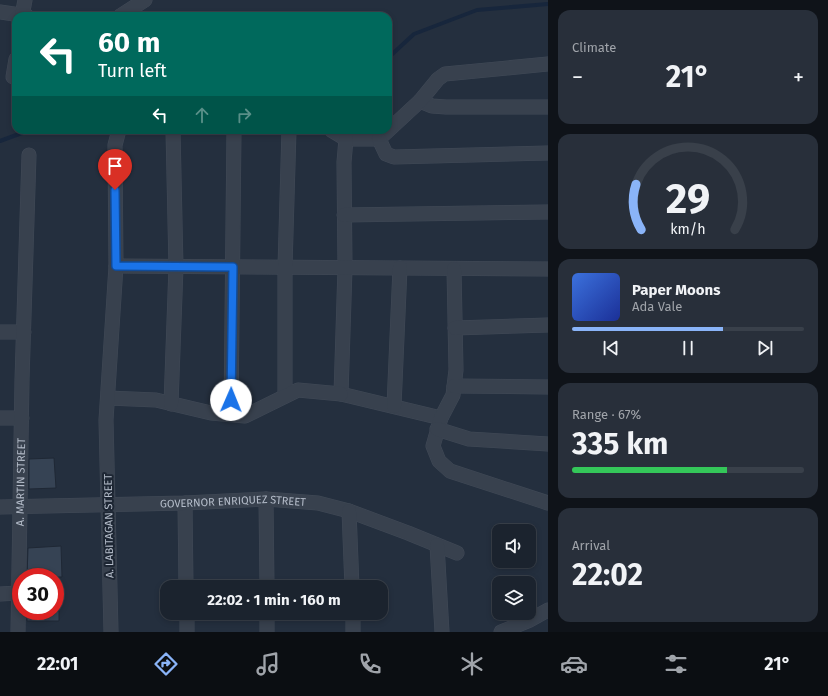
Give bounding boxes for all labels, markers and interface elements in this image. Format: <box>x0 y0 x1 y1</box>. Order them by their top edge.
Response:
text: 60 m <box>98 26 160 59</box>
icon: left <box>32 28 84 80</box>
text: Climate <box>572 40 616 55</box>
text: 21° <box>666 59 710 95</box>
text: Turn left <box>98 60 167 82</box>
text: − <box>572 64 583 91</box>
text: + <box>793 64 804 91</box>
icon: left <box>149 104 171 126</box>
icon: ahead <box>191 104 213 126</box>
icon: right <box>233 104 255 126</box>
pin <box>98 149 132 190</box>
icon: arrive <box>104 155 126 177</box>
text: 29 <box>666 173 710 223</box>
text: km/h <box>670 220 706 237</box>
text: Paper Moons <box>632 281 720 299</box>
text: Ada Vale <box>632 299 682 314</box>
icon: previous <box>600 337 622 359</box>
icon: pause <box>677 337 699 359</box>
icon: next <box>754 337 776 359</box>
position arrow <box>210 379 252 421</box>
text: Range · 67% <box>572 407 641 422</box>
text: 335 km <box>572 426 668 462</box>
street label: A. MARTIN STREET <box>13 438 28 526</box>
street label: A. LABITAGAN STREET <box>102 473 116 578</box>
street label: GOVERNOR ENRIQUEZ STREET <box>160 492 307 510</box>
map controls <box>492 524 536 620</box>
button: sound <box>492 524 536 568</box>
text: Arrival <box>572 538 610 553</box>
text: 22:02 <box>572 557 643 593</box>
speed limit sign: 30 <box>12 568 64 620</box>
button: layers <box>492 576 536 620</box>
text: 22:02 · 1 min · 160 m <box>207 591 341 609</box>
icon: directions <box>152 650 180 678</box>
icon: music <box>254 650 282 678</box>
icon: phone <box>356 650 384 678</box>
icon: climate <box>458 650 486 678</box>
icon: car <box>560 650 588 678</box>
icon: filters <box>662 650 690 678</box>
text: 22:01 <box>37 653 78 675</box>
text: 21° <box>764 653 791 675</box>

